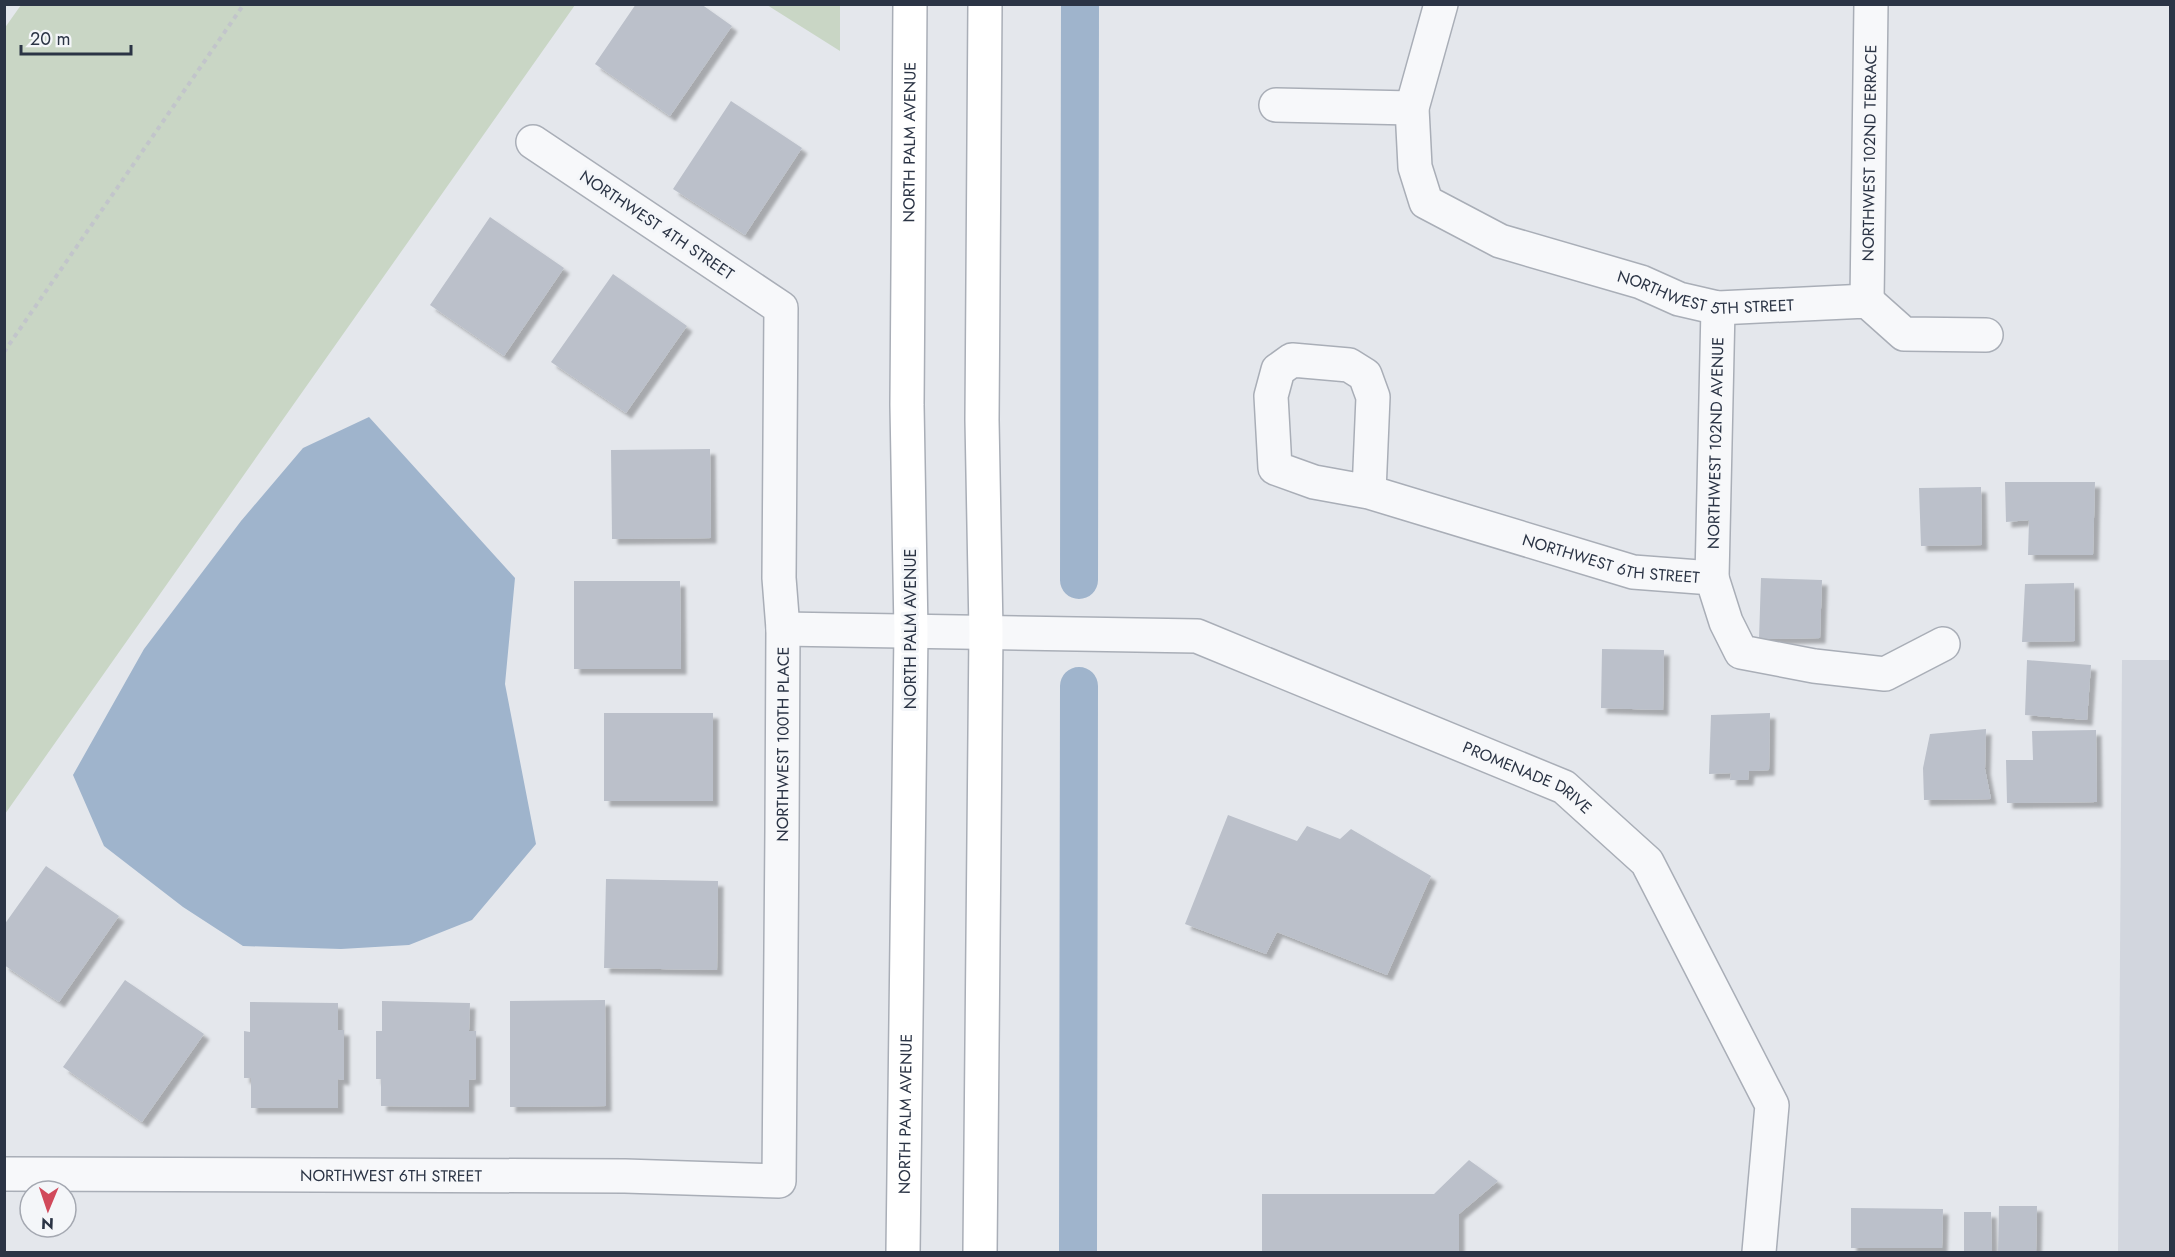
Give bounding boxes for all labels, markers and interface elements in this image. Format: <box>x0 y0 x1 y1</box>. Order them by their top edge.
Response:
scale bar <box>21 18 130 56</box>
text: 20 m <box>30 26 70 52</box>
street label: NORTHWEST 102ND TERRACE <box>1856 45 1882 262</box>
street label: NORTH PALM AVENUE <box>897 62 921 222</box>
street label: NORTHWEST 4TH STREET <box>575 165 739 286</box>
street label: NORTHWEST 5TH STREET <box>1615 264 1795 320</box>
street label: NORTHWEST 102ND AVENUE <box>1701 337 1729 549</box>
street label: NORTHWEST 6TH STREET <box>1520 528 1701 589</box>
street label: NORTH PALM AVENUE <box>899 549 922 709</box>
street label: NORTHWEST 100TH PLACE <box>770 646 794 842</box>
street label: PROMENADE DRIVE <box>1459 735 1597 819</box>
street label: NORTH PALM AVENUE <box>892 1034 917 1194</box>
street label: NORTHWEST 6TH STREET <box>300 1163 483 1187</box>
north arrow <box>18 1179 78 1239</box>
text: N <box>41 1212 54 1235</box>

